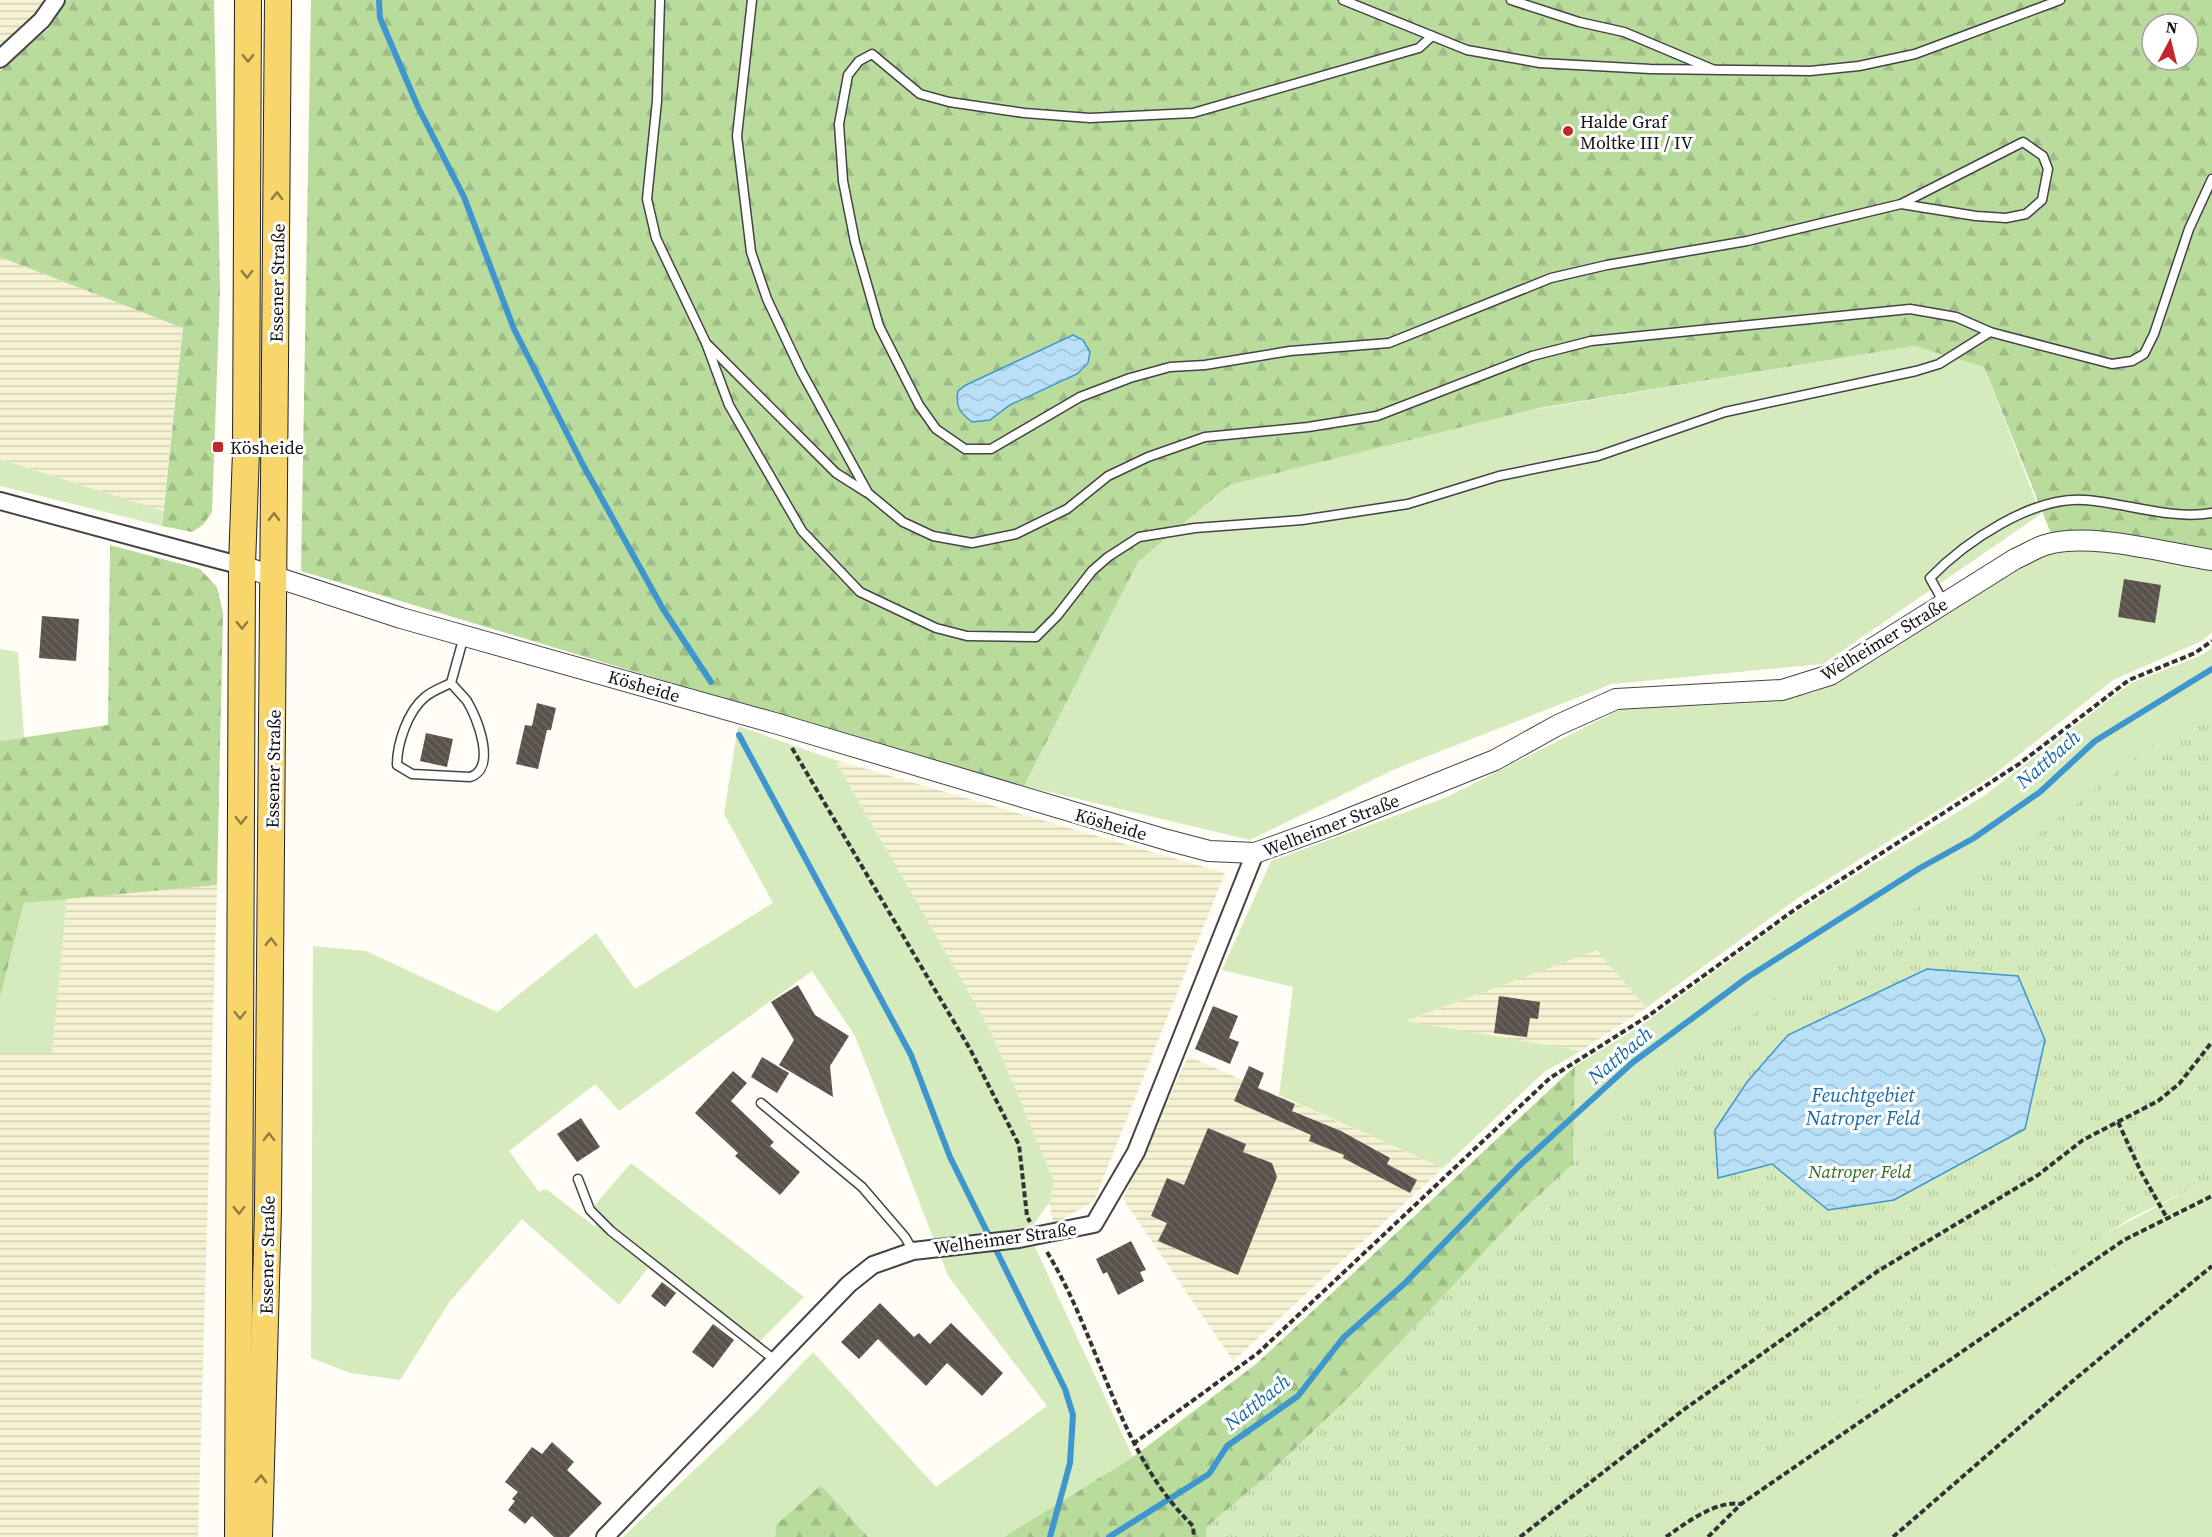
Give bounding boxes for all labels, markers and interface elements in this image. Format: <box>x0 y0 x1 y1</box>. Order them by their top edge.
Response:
north arrow <box>2140 12 2200 72</box>
text: N <box>2165 15 2179 39</box>
one-way arrow <box>242 54 254 63</box>
place label: Halde Graf Moltke III / IV <box>1580 109 1693 155</box>
marker: Halde Graf Moltke III / IV <box>1561 124 1575 138</box>
one-way arrow <box>271 192 283 201</box>
street label: Essener Straße <box>263 223 291 343</box>
one-way arrow <box>241 270 253 279</box>
place label: Kösheide <box>230 435 304 460</box>
marker: Kösheide <box>211 440 225 454</box>
one-way arrow <box>268 513 280 522</box>
street label: Welheimer Straße <box>1816 591 1952 687</box>
one-way arrow <box>236 620 248 629</box>
street label: Kösheide <box>605 664 683 708</box>
street label: Essener Straße <box>259 709 287 829</box>
water label: Nattbach <box>2009 723 2086 795</box>
street label: Welheimer Straße <box>1259 787 1403 863</box>
street label: Kösheide <box>1072 802 1150 846</box>
one-way arrow <box>235 815 247 824</box>
one-way arrow <box>265 937 277 946</box>
one-way arrow <box>234 1010 246 1019</box>
water label: Nattbach <box>1581 1020 1658 1091</box>
water label: Feuchtgebiet Natroper Feld <box>1805 1081 1921 1132</box>
one-way arrow <box>263 1132 275 1141</box>
park label: Natroper Feld <box>1808 1159 1912 1184</box>
street label: Essener Straße <box>253 1195 281 1315</box>
one-way arrow <box>233 1205 245 1214</box>
street label: Welheimer Straße <box>932 1216 1078 1260</box>
water label: Nattbach <box>1217 1367 1296 1437</box>
one-way arrow <box>254 1474 267 1483</box>

